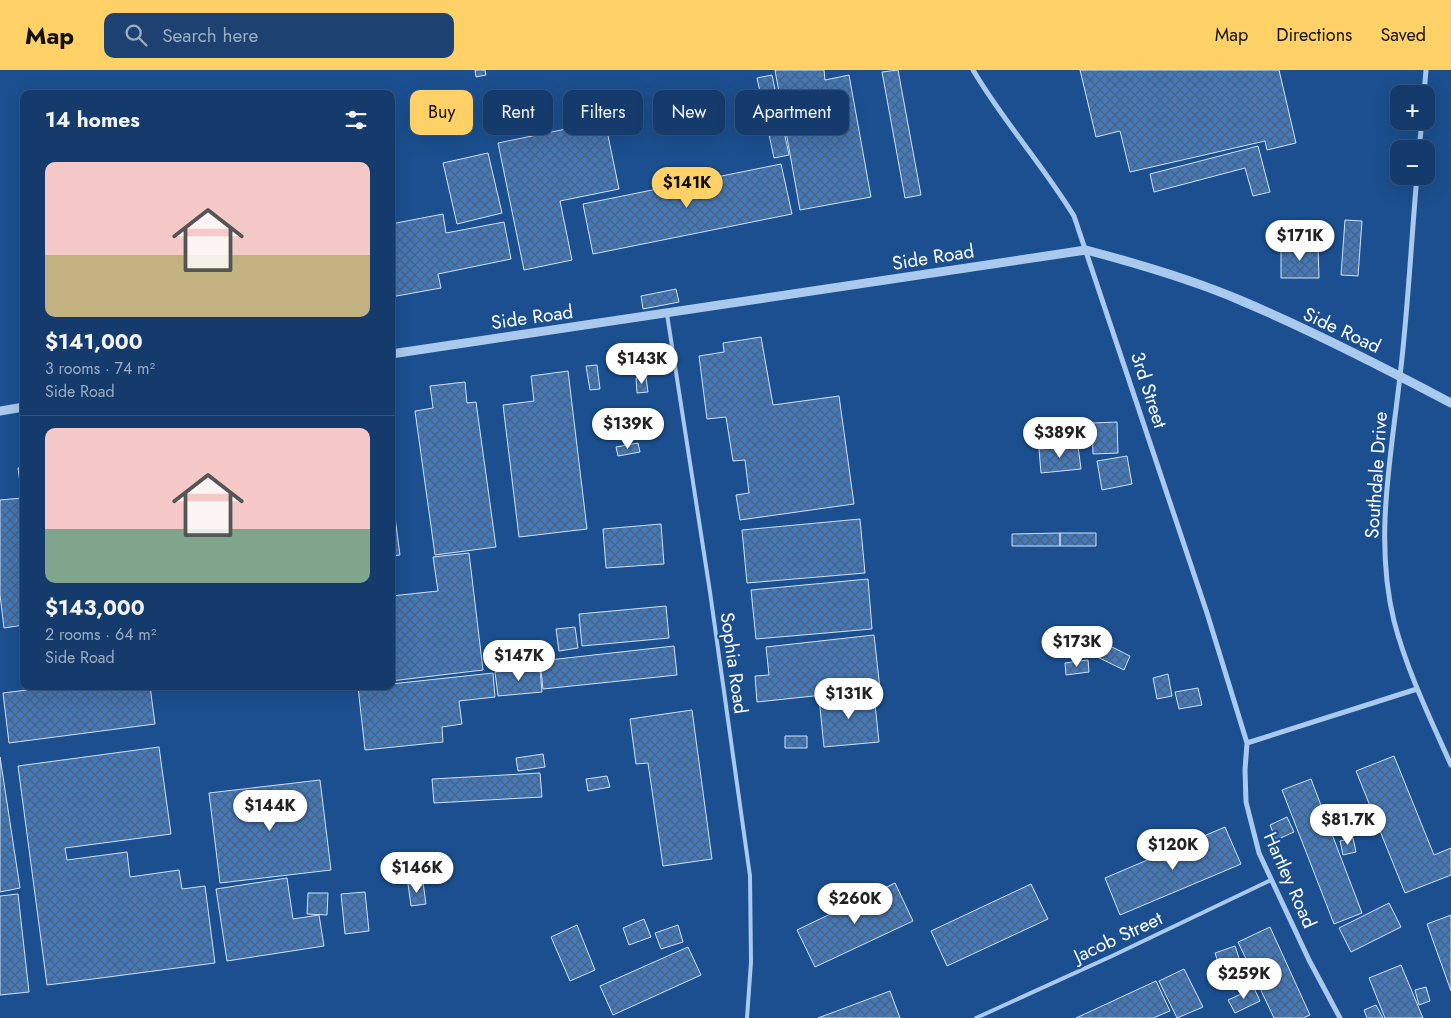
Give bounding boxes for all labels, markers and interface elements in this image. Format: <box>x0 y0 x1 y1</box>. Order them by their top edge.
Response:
search box <box>104 13 454 58</box>
text: Map <box>25 18 74 53</box>
icon: search <box>122 21 150 49</box>
text: Search here <box>162 22 258 49</box>
text: Map <box>1215 22 1248 48</box>
text: Directions <box>1276 22 1352 48</box>
text: Saved <box>1380 22 1426 48</box>
map controls <box>1390 85 1435 185</box>
button: + <box>1390 85 1435 130</box>
chip: Buy <box>410 90 473 135</box>
chip: Rent <box>483 90 553 135</box>
chip: Filters <box>563 90 643 135</box>
chip: New <box>653 90 725 135</box>
chip: Apartment <box>735 90 849 135</box>
text: 14 homes <box>45 105 140 135</box>
icon: filters <box>342 106 370 134</box>
button: − <box>1390 140 1435 185</box>
pin: $141K <box>652 166 722 209</box>
text: $141K <box>663 171 711 194</box>
icon: home <box>163 195 253 285</box>
pin: $171K <box>1265 220 1335 262</box>
text: $171K <box>1276 224 1324 247</box>
street label: Side Road <box>890 237 976 277</box>
street label: Side Road <box>489 298 575 336</box>
street label: Side Road <box>1299 300 1385 360</box>
text: $141,000 <box>45 327 143 357</box>
pin: $143K <box>607 342 677 385</box>
text: $143K <box>617 347 667 370</box>
street label: 3rd Street <box>1124 348 1174 432</box>
text: 3 rooms · 74 m² <box>45 357 155 380</box>
text: Side Road <box>45 380 115 403</box>
pin: $139K <box>593 408 663 450</box>
street label: Southdale Drive <box>1358 410 1394 539</box>
text: $139K <box>603 412 653 435</box>
pin: $389K <box>1025 416 1095 459</box>
text: $389K <box>1034 421 1086 444</box>
icon: home <box>163 460 253 550</box>
text: $143,000 <box>45 593 145 623</box>
street label: Sophia Road <box>714 610 754 716</box>
text: 2 rooms · 64 m² <box>45 623 156 646</box>
pin: $173K <box>1042 626 1112 668</box>
text: $173K <box>1053 630 1101 653</box>
pin: $147K <box>484 640 554 682</box>
text: $147K <box>494 644 544 667</box>
text: Side Road <box>45 646 115 669</box>
pin: $131K <box>814 678 884 720</box>
text: $131K <box>825 682 873 705</box>
pin: $144K <box>235 790 305 832</box>
text: $144K <box>244 794 296 817</box>
pin: $81.7K <box>1307 804 1389 846</box>
text: $81.7K <box>1321 808 1375 831</box>
pin: $120K <box>1138 828 1208 871</box>
street label: Hartley Road <box>1257 828 1323 932</box>
text: $120K <box>1148 833 1198 856</box>
pin: $146K <box>382 852 452 894</box>
text: $146K <box>391 856 443 879</box>
pin: $260K <box>820 882 890 925</box>
text: $260K <box>829 887 881 910</box>
street label: Jacob Street <box>1067 905 1167 971</box>
pin: $259K <box>1209 958 1279 1000</box>
text: $259K <box>1218 962 1270 985</box>

